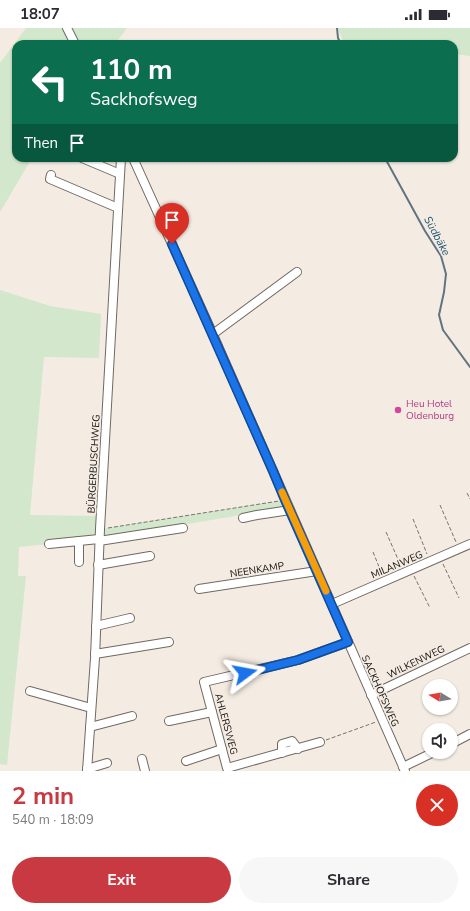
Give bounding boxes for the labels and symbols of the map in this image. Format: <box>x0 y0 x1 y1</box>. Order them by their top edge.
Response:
pin <box>155 203 189 244</box>
water label: Südbäke <box>420 214 454 259</box>
place label: Heu Hotel Oldenburg <box>406 397 454 423</box>
marker: Heu Hotel Oldenburg <box>393 405 403 415</box>
street label: BÜRGERBUSCHWEG <box>84 414 104 514</box>
street label: MILANWEG <box>369 548 425 582</box>
street label: NEENKAMP <box>229 559 286 581</box>
street label: WILKENWEG <box>385 642 447 682</box>
position arrow <box>224 652 266 694</box>
street label: SACKHOFSWEG <box>358 653 402 729</box>
north arrow <box>422 679 458 715</box>
street label: AHLERSWEG <box>211 692 241 756</box>

